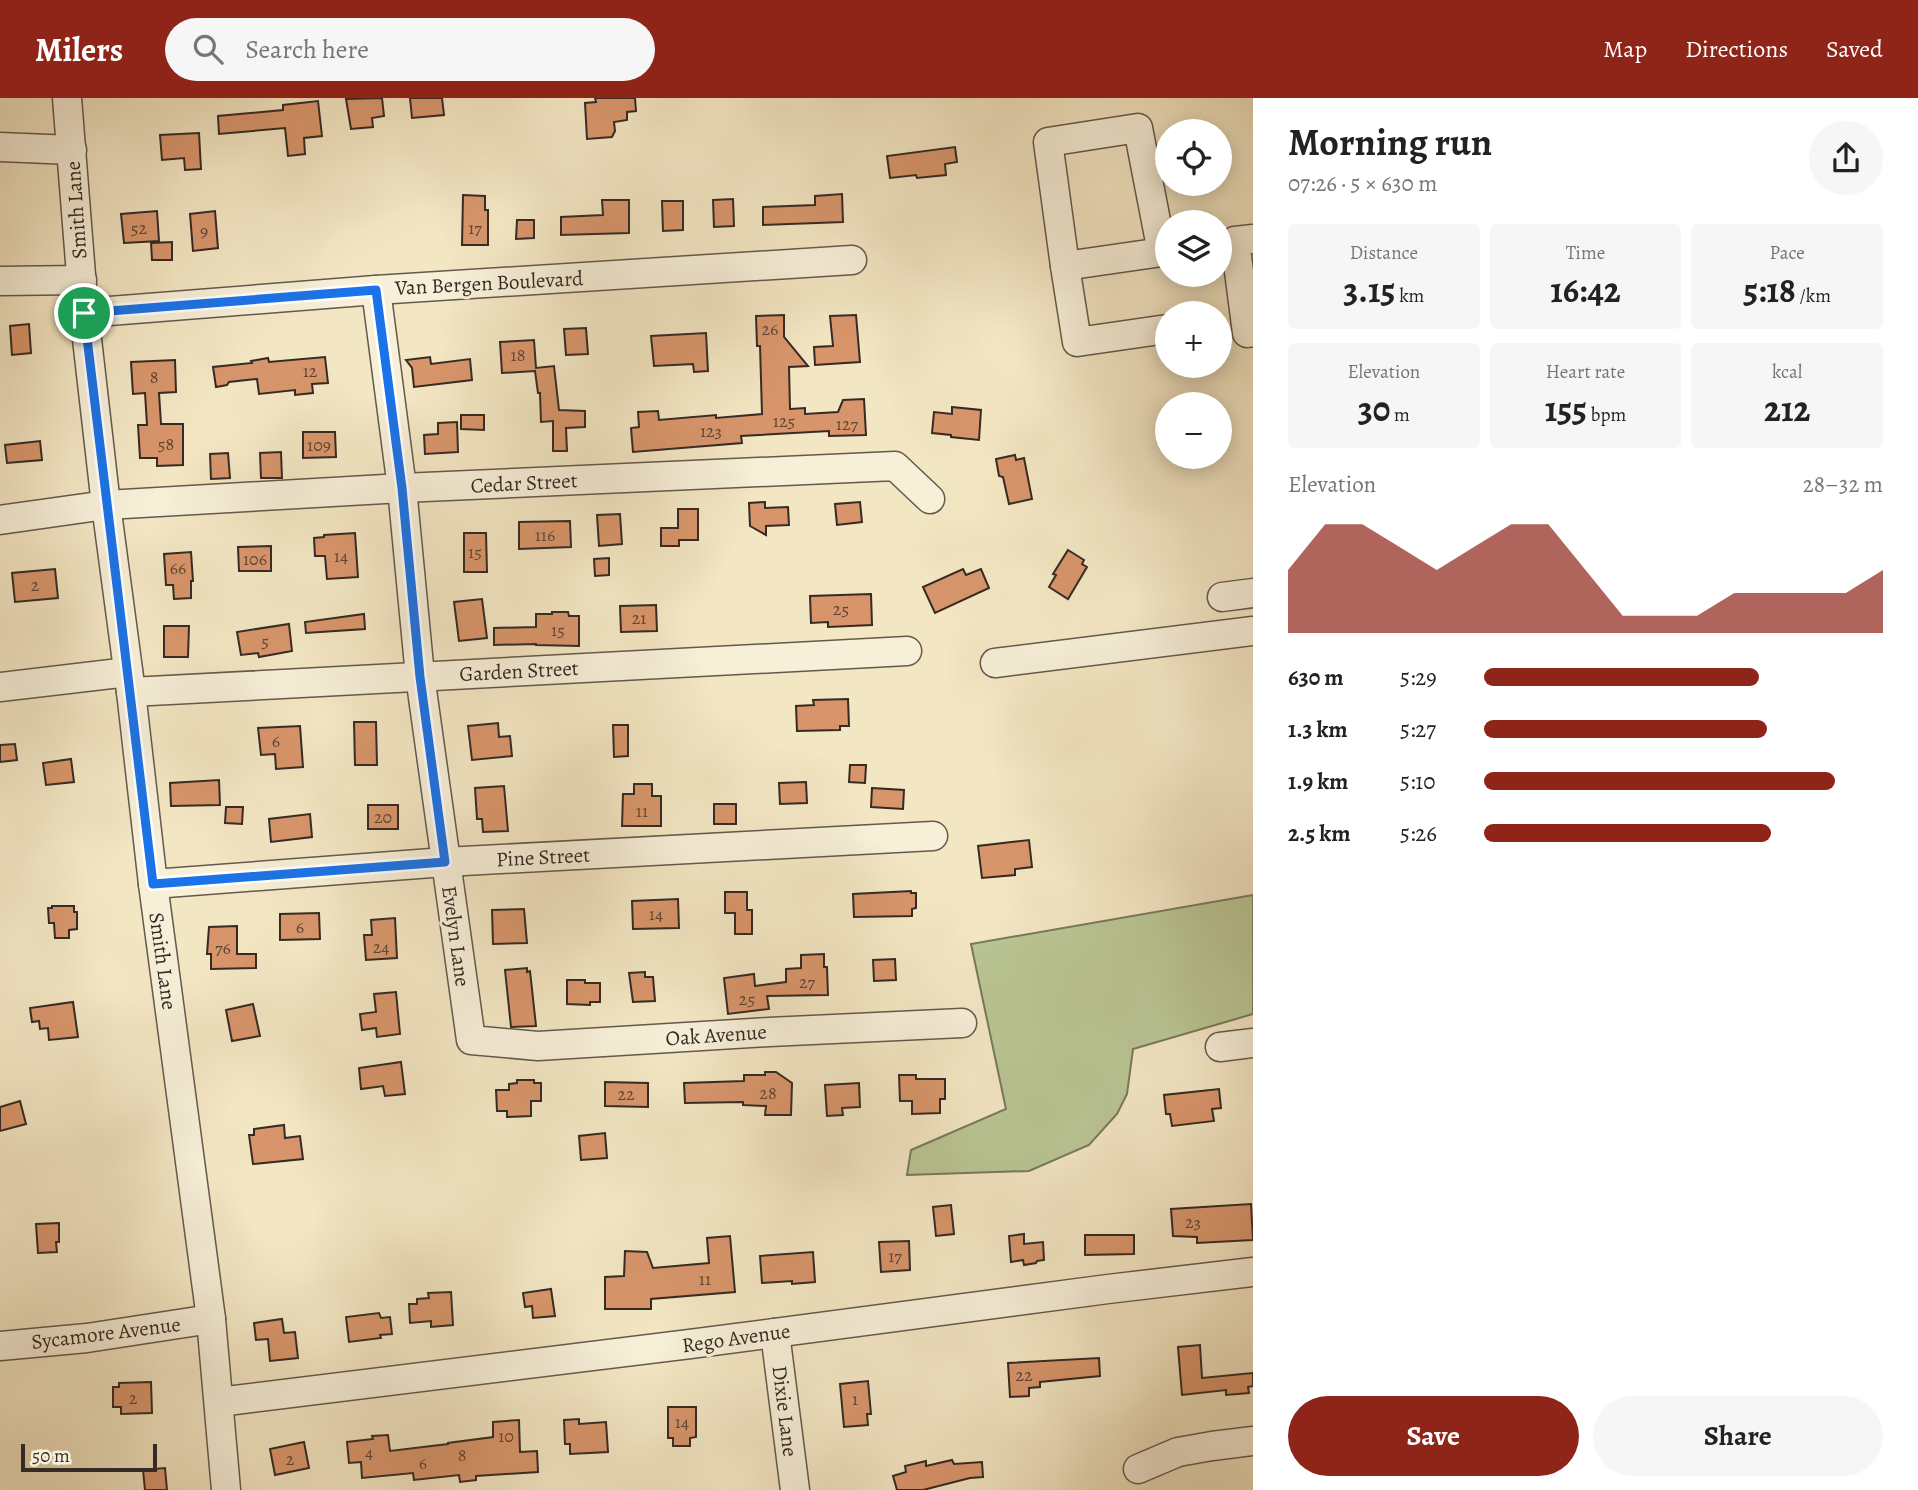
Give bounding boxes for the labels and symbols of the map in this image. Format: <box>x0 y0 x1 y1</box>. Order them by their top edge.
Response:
street label: Smith Lane <box>59 160 93 260</box>
house number: 52 <box>131 216 148 240</box>
house number: 17 <box>468 216 482 240</box>
house number: 9 <box>200 219 208 243</box>
street label: Van Bergen Boulevard <box>393 264 585 302</box>
pin <box>54 283 114 343</box>
house number: 26 <box>762 317 778 341</box>
house number: 18 <box>511 343 525 367</box>
house number: 12 <box>303 359 318 383</box>
house number: 8 <box>150 365 158 389</box>
house number: 125 <box>773 409 795 433</box>
house number: 127 <box>836 412 859 436</box>
house number: 123 <box>700 419 722 443</box>
house number: 58 <box>158 432 174 456</box>
house number: 109 <box>307 433 331 457</box>
street label: Cedar Street <box>470 466 578 500</box>
house number: 116 <box>535 523 555 547</box>
house number: 15 <box>468 540 482 564</box>
house number: 14 <box>334 544 348 568</box>
house number: 106 <box>243 547 267 571</box>
house number: 66 <box>170 556 186 580</box>
house number: 2 <box>31 573 40 597</box>
house number: 25 <box>833 597 849 621</box>
house number: 21 <box>632 606 646 630</box>
house number: 15 <box>551 618 565 642</box>
house number: 5 <box>261 629 269 653</box>
street label: Garden Street <box>459 654 579 688</box>
house number: 6 <box>272 729 280 753</box>
house number: 11 <box>636 799 648 823</box>
house number: 20 <box>374 805 392 829</box>
street label: Pine Street <box>495 841 591 873</box>
street label: Evelyn Lane <box>435 884 477 988</box>
house number: 14 <box>649 902 663 926</box>
street label: Smith Lane <box>142 911 184 1011</box>
house number: 6 <box>296 915 304 939</box>
house number: 24 <box>373 935 389 959</box>
house number: 76 <box>215 936 231 960</box>
house number: 27 <box>799 970 815 994</box>
house number: 25 <box>739 987 755 1011</box>
street label: Oak Avenue <box>664 1017 768 1053</box>
house number: 28 <box>759 1081 777 1105</box>
house number: 22 <box>617 1082 635 1106</box>
house number: 23 <box>1185 1210 1201 1234</box>
house number: 17 <box>888 1244 902 1268</box>
house number: 11 <box>699 1267 711 1291</box>
street label: Sycamore Avenue <box>30 1310 182 1356</box>
street label: Rego Avenue <box>680 1317 792 1359</box>
house number: 22 <box>1015 1363 1033 1387</box>
street label: Dixie Lane <box>766 1364 804 1458</box>
house number: 2 <box>129 1386 138 1410</box>
house number: 1 <box>852 1387 858 1411</box>
house number: 14 <box>675 1410 689 1434</box>
house number: 10 <box>498 1424 514 1448</box>
house number: 4 <box>365 1440 373 1464</box>
scale bar <box>21 1441 158 1473</box>
house number: 8 <box>458 1443 466 1467</box>
house number: 2 <box>286 1447 295 1471</box>
house number: 6 <box>419 1451 427 1475</box>

